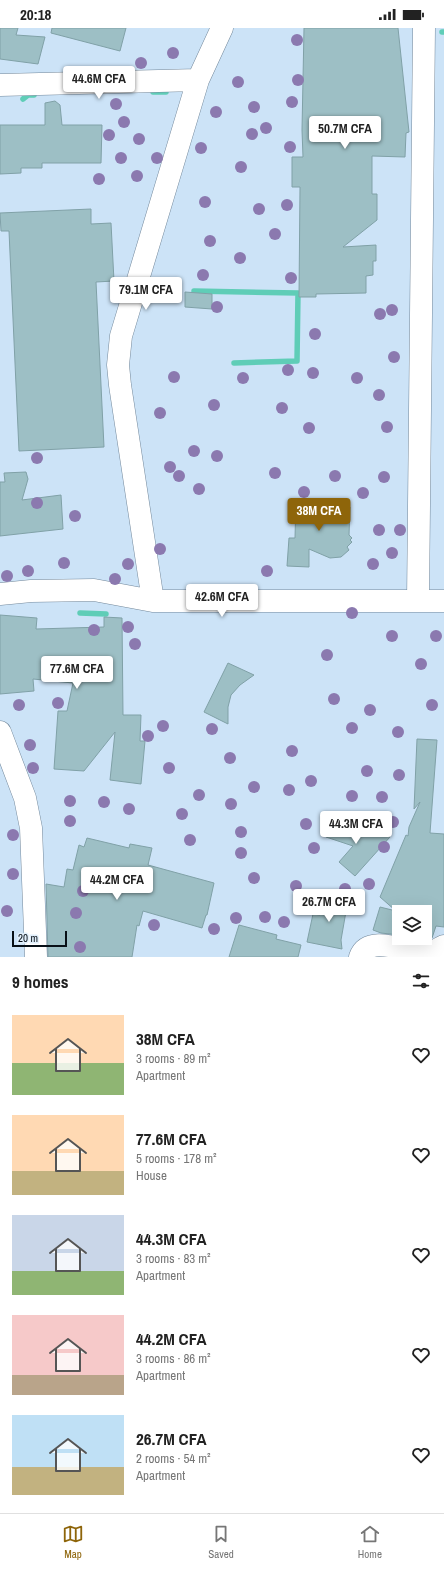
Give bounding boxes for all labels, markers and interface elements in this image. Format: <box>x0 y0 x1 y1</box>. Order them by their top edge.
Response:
text: 20:18 <box>20 4 51 25</box>
pin: 44.6M CFA <box>53 66 145 100</box>
text: 44.6M CFA <box>72 70 126 87</box>
pin: 50.7M CFA <box>299 116 391 150</box>
text: 50.7M CFA <box>318 120 372 137</box>
pin: 79.1M CFA <box>100 277 192 311</box>
text: 79.1M CFA <box>119 281 173 298</box>
pin: 38M CFA <box>282 498 356 532</box>
text: 38M CFA <box>296 502 342 519</box>
pin: 42.6M CFA <box>176 584 268 618</box>
text: 42.6M CFA <box>195 588 249 605</box>
pin: 77.6M CFA <box>31 656 123 690</box>
text: 77.6M CFA <box>50 660 104 677</box>
pin: 44.3M CFA <box>310 811 402 845</box>
text: 44.3M CFA <box>329 815 383 832</box>
pin: 44.2M CFA <box>71 867 163 901</box>
text: 44.2M CFA <box>90 871 144 888</box>
pin: 26.7M CFA <box>283 889 375 923</box>
text: 26.7M CFA <box>302 893 356 910</box>
map controls <box>392 905 432 945</box>
button: layers <box>392 905 432 945</box>
scale bar <box>12 929 67 948</box>
text: 20 m <box>18 931 38 945</box>
text: 9 homes <box>12 970 69 993</box>
icon: filters <box>410 970 432 992</box>
text: 38M CFA <box>136 1027 195 1050</box>
icon: home <box>44 1031 92 1079</box>
icon: heart <box>410 1044 432 1066</box>
text: 3 rooms · 89 m² <box>136 1050 211 1067</box>
text: Apartment <box>136 1067 185 1084</box>
text: 77.6M CFA <box>136 1127 207 1150</box>
icon: home <box>44 1131 92 1179</box>
icon: heart <box>410 1144 432 1166</box>
text: 5 rooms · 178 m² <box>136 1150 217 1167</box>
text: House <box>136 1167 167 1184</box>
text: 44.3M CFA <box>136 1227 207 1250</box>
icon: home <box>44 1231 92 1279</box>
icon: heart <box>410 1244 432 1266</box>
text: 3 rooms · 83 m² <box>136 1250 211 1267</box>
text: Apartment <box>136 1267 185 1284</box>
text: 44.2M CFA <box>136 1327 207 1350</box>
icon: home <box>44 1331 92 1379</box>
icon: heart <box>410 1344 432 1366</box>
text: 3 rooms · 86 m² <box>136 1350 211 1367</box>
text: Apartment <box>136 1367 185 1384</box>
text: 26.7M CFA <box>136 1427 207 1450</box>
icon: home <box>44 1431 92 1479</box>
icon: heart <box>410 1444 432 1466</box>
text: 2 rooms · 54 m² <box>136 1450 211 1467</box>
text: Apartment <box>136 1467 185 1484</box>
tab: Map <box>62 1523 84 1561</box>
tab: Saved <box>208 1523 234 1561</box>
tab: Home <box>358 1523 382 1561</box>

